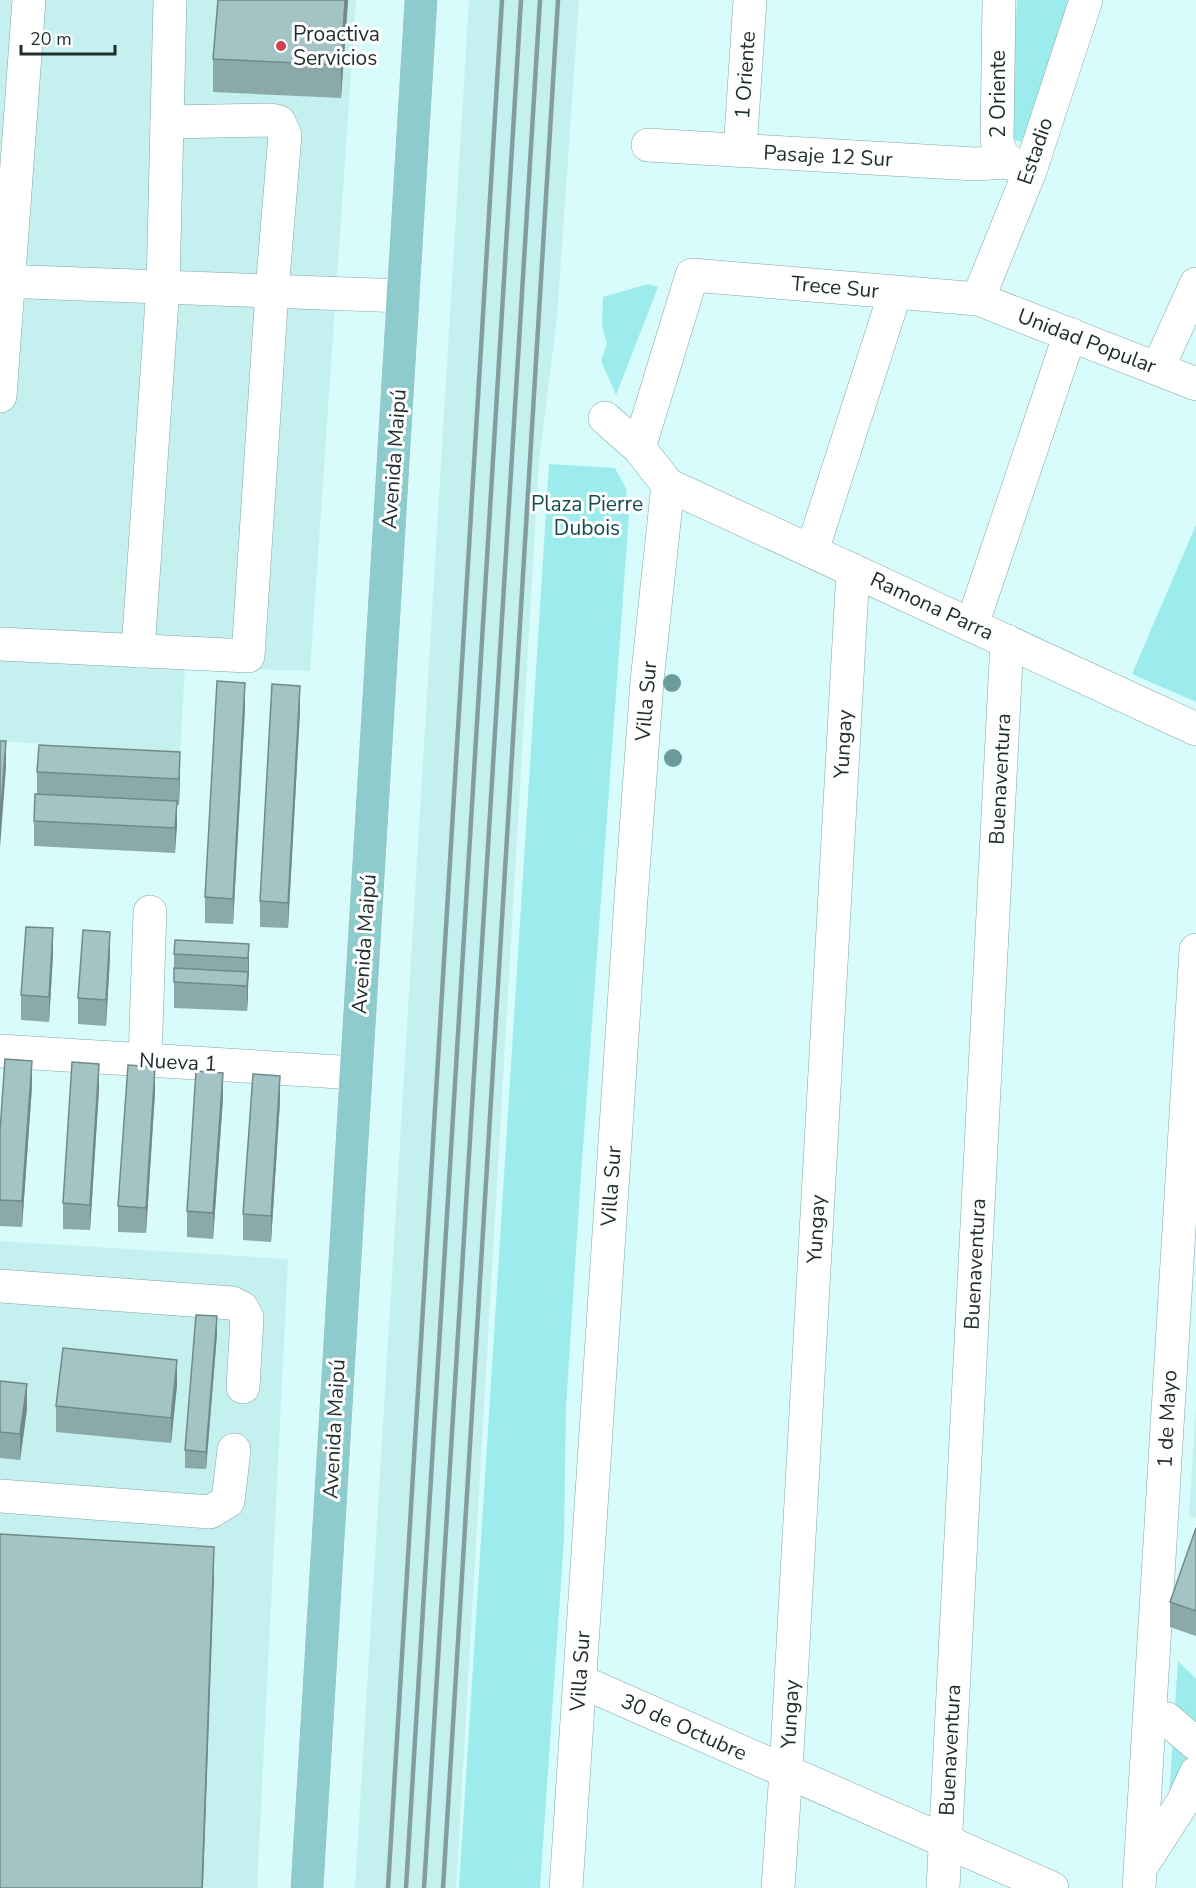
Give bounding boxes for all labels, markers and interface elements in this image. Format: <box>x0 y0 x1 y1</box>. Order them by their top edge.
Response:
scale bar <box>21 18 116 56</box>
place label: Proactiva Servicios <box>293 20 380 72</box>
text: 20 m <box>30 27 72 51</box>
street label: 1 Oriente <box>728 30 762 120</box>
marker: Proactiva Servicios <box>274 39 288 53</box>
street label: 2 Oriente <box>984 50 1012 138</box>
street label: Estadio <box>1010 114 1060 188</box>
street label: Pasaje 12 Sur <box>763 139 894 173</box>
street label: Trece Sur <box>790 269 880 305</box>
street label: Unidad Popular <box>1014 302 1161 380</box>
street label: Avenida Maipú <box>375 388 413 530</box>
park label: Plaza Pierre Dubois <box>531 490 643 542</box>
street label: Ramona Parra <box>866 565 998 647</box>
street label: Villa Sur <box>628 659 663 743</box>
street label: Yungay <box>827 709 859 780</box>
street label: Buenaventura <box>983 713 1017 845</box>
street label: Avenida Maipú <box>345 873 383 1015</box>
street label: Nueva 1 <box>138 1046 218 1078</box>
street label: Villa Sur <box>594 1144 628 1228</box>
street label: Yungay <box>800 1194 832 1265</box>
street label: Buenaventura <box>958 1198 992 1330</box>
street label: Avenida Maipú <box>316 1358 352 1500</box>
street label: 1 de Mayo <box>1150 1369 1184 1469</box>
street label: Villa Sur <box>563 1629 597 1713</box>
street label: Yungay <box>774 1679 806 1750</box>
street label: Buenaventura <box>933 1684 967 1816</box>
street label: 30 de Octubre <box>617 1687 751 1767</box>

